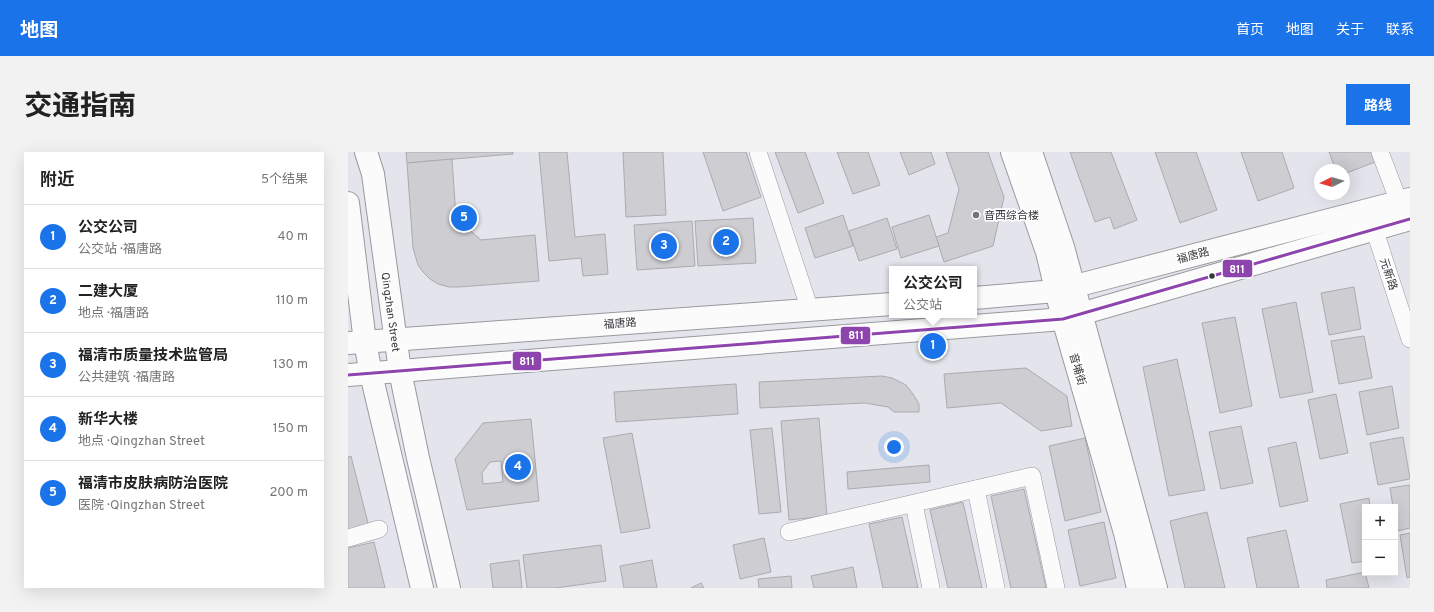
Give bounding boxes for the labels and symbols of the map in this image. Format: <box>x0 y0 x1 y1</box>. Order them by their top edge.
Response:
north arrow <box>1314 164 1350 200</box>
pin: 5 <box>451 203 477 233</box>
place label: 音西综合楼 <box>984 209 1039 223</box>
marker: 音西综合楼 <box>971 210 981 220</box>
pin: 2 <box>713 227 739 257</box>
pin: 3 <box>651 231 677 261</box>
street label: 福唐路 <box>1176 245 1211 267</box>
street label: 元新路 <box>1376 256 1400 292</box>
line badge: 811 <box>1222 259 1253 278</box>
text: 811 <box>1229 263 1245 277</box>
street label: Qingzhan Street <box>377 271 403 353</box>
unlabelled marker <box>1207 271 1217 281</box>
street label: 福唐路 <box>603 316 637 332</box>
line badge: 811 <box>840 326 871 345</box>
text: 811 <box>848 329 864 343</box>
pin: 1 <box>920 331 946 361</box>
line badge: 811 <box>512 351 542 371</box>
street label: 音埔街 <box>1066 351 1088 387</box>
text: 811 <box>519 355 535 369</box>
your location <box>884 437 904 457</box>
pin: 4 <box>505 452 531 482</box>

